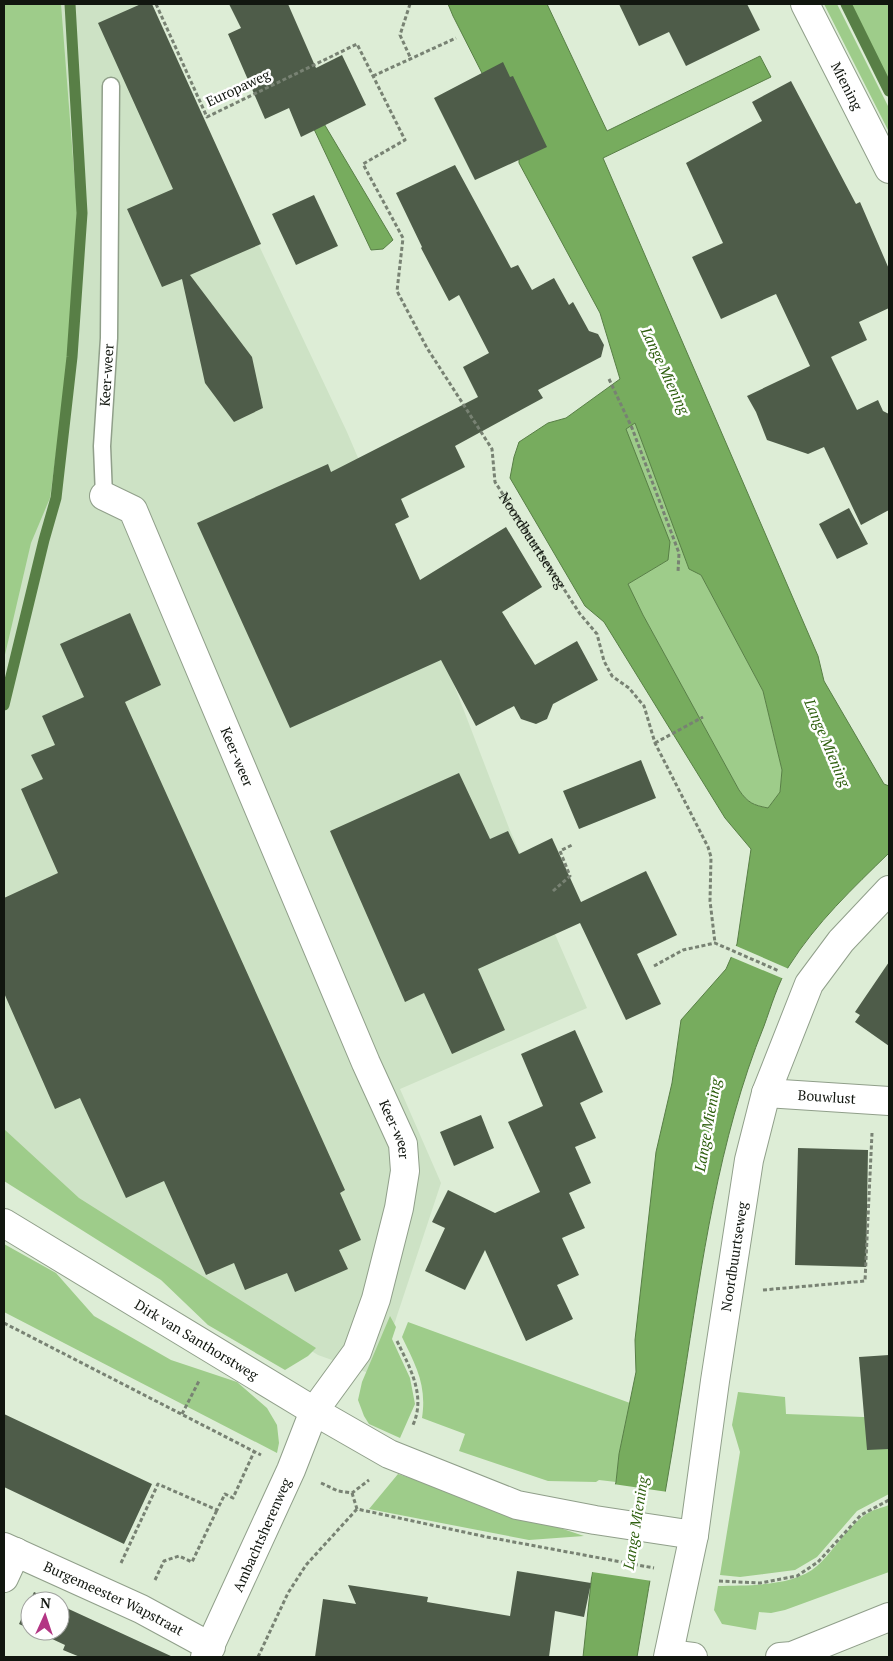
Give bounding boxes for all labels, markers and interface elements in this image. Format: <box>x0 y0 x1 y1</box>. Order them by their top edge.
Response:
street label: Miening <box>827 58 868 114</box>
street label: Europaweg <box>203 64 274 111</box>
water label: Lange Miening <box>637 323 696 419</box>
street label: Keer-weer <box>95 343 118 407</box>
street label: Noordbuurtseweg <box>495 488 571 592</box>
water label: Lange Miening <box>800 694 856 791</box>
street label: Keer-weer <box>217 724 259 790</box>
water label: Lange Miening <box>689 1075 725 1174</box>
street label: Bouwlust <box>797 1085 857 1108</box>
street label: Keer-weer <box>375 1096 414 1160</box>
street label: Noordbuurtseweg <box>716 1200 752 1313</box>
street label: Dirk van Santhorstweg <box>131 1294 263 1384</box>
water label: Lange Miening <box>618 1473 653 1572</box>
street label: Ambachtsherenweg <box>228 1474 295 1595</box>
street label: Burgemeester Wapstraat <box>41 1556 188 1640</box>
north arrow <box>20 1591 70 1641</box>
text: N <box>40 1593 52 1612</box>

